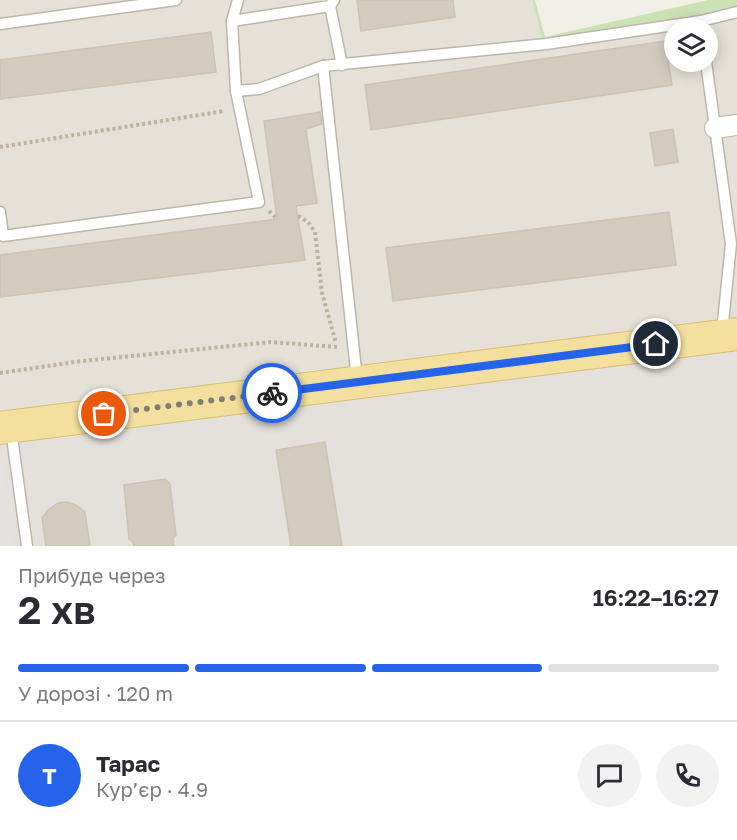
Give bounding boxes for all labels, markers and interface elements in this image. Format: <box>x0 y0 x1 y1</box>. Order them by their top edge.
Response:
map controls <box>664 18 718 72</box>
button: layers <box>664 18 718 72</box>
pin <box>630 318 681 369</box>
icon: home <box>639 327 672 360</box>
courier <box>242 363 302 423</box>
icon: bike <box>256 377 289 410</box>
pin <box>78 388 129 439</box>
icon: bag <box>87 397 120 430</box>
text: Прибуде через <box>18 563 165 587</box>
text: 16:22–16:27 <box>593 584 719 611</box>
text: 2 хв <box>18 586 96 633</box>
text: У дорозі · 120 m <box>18 681 173 705</box>
button: chat <box>578 744 641 807</box>
button: phone <box>656 744 719 807</box>
text: Тарас <box>96 750 160 777</box>
text: Т <box>42 762 57 789</box>
text: Кур’єр · 4.9 <box>96 777 208 801</box>

